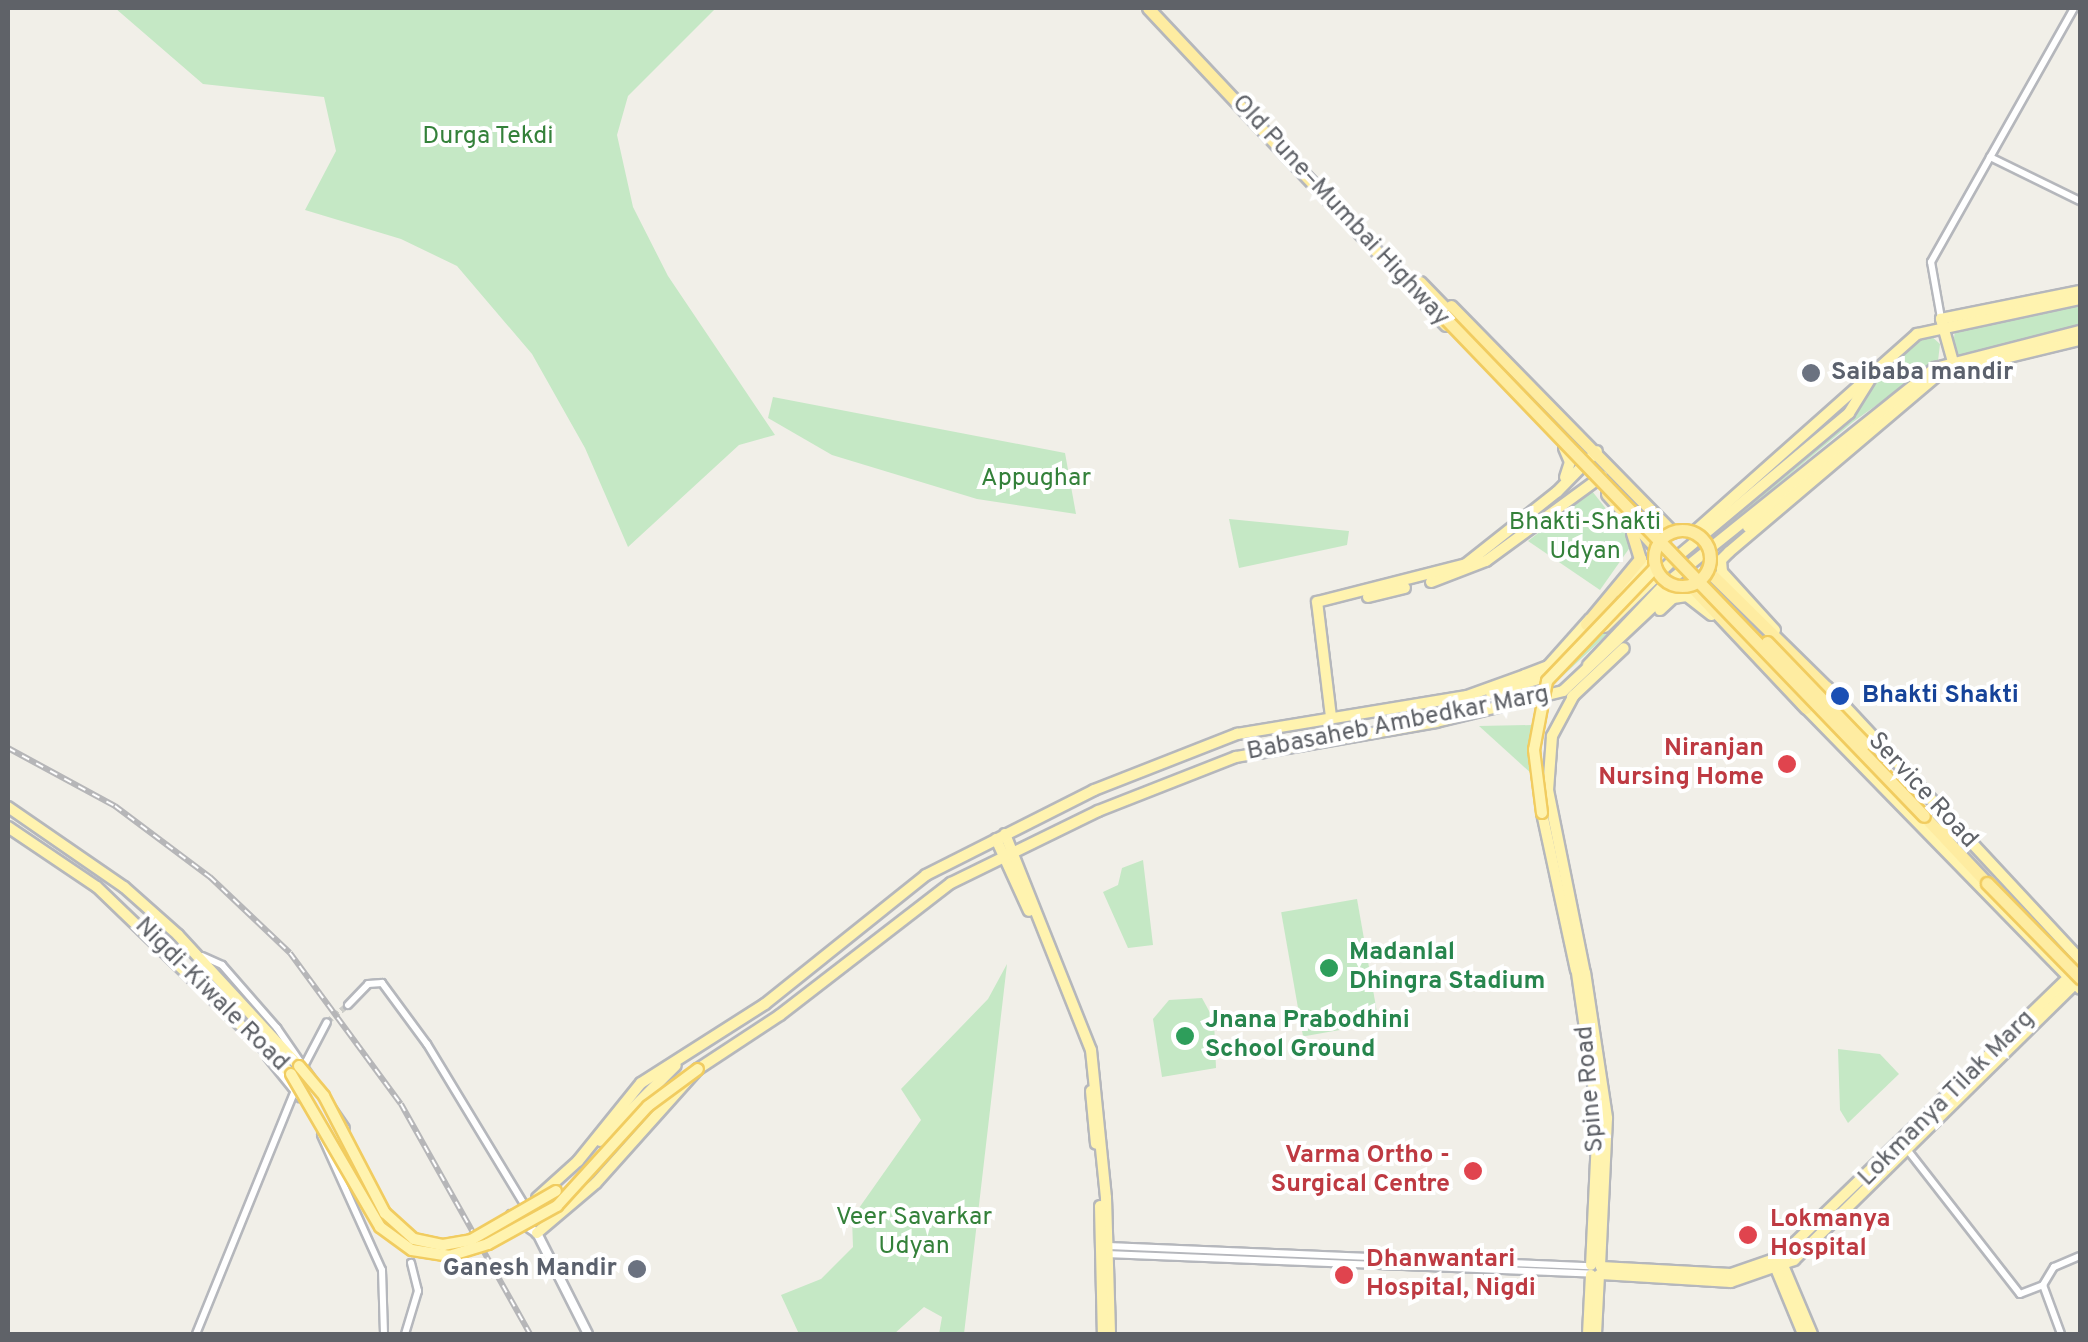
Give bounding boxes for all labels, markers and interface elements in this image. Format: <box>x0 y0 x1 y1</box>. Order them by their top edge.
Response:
street label: Old Pune–Mumbai Highway <box>1225 89 1455 333</box>
park label: Durga Tekdi <box>422 122 554 152</box>
place label: Saibaba mandir <box>1831 358 2013 388</box>
marker: Saibaba mandir <box>1800 362 1822 384</box>
park label: Appughar <box>981 464 1091 494</box>
park label: Bhakti-Shakti Udyan <box>1509 509 1661 568</box>
street label: Babasaheb Ambedkar Marg <box>1244 680 1552 768</box>
place label: Bhakti Shakti <box>1862 681 2019 711</box>
marker: Bhakti Shakti <box>1827 683 1853 709</box>
street label: Service Road <box>1861 727 1983 855</box>
place label: Niranjan Nursing Home <box>1598 735 1764 794</box>
marker: Niranjan Nursing Home <box>1774 751 1800 777</box>
street label: Nigdi-Kiwale Road <box>128 912 294 1078</box>
place label: Madanlal Dhingra Stadium <box>1349 939 1545 998</box>
marker: Madanlal Dhingra Stadium <box>1318 957 1340 979</box>
street label: Lokmanya Tilak Marg <box>1852 1004 2042 1194</box>
place label: Jnana Prabodhini School Ground <box>1205 1007 1410 1066</box>
street label: Spine Road <box>1571 1024 1611 1154</box>
marker: Jnana Prabodhini School Ground <box>1174 1025 1196 1047</box>
place label: Varma Ortho - Surgical Centre <box>1271 1142 1450 1201</box>
marker: Varma Ortho - Surgical Centre <box>1460 1158 1486 1184</box>
park label: Veer Savarkar Udyan <box>836 1204 992 1263</box>
place label: Lokmanya Hospital <box>1770 1206 1890 1265</box>
marker: Lokmanya Hospital <box>1735 1222 1761 1248</box>
place label: Dhanwantari Hospital, Nigdi <box>1366 1246 1536 1305</box>
place label: Ganesh Mandir <box>443 1254 617 1284</box>
marker: Ganesh Mandir <box>626 1258 648 1280</box>
marker: Dhanwantari Hospital, Nigdi <box>1331 1262 1357 1288</box>

